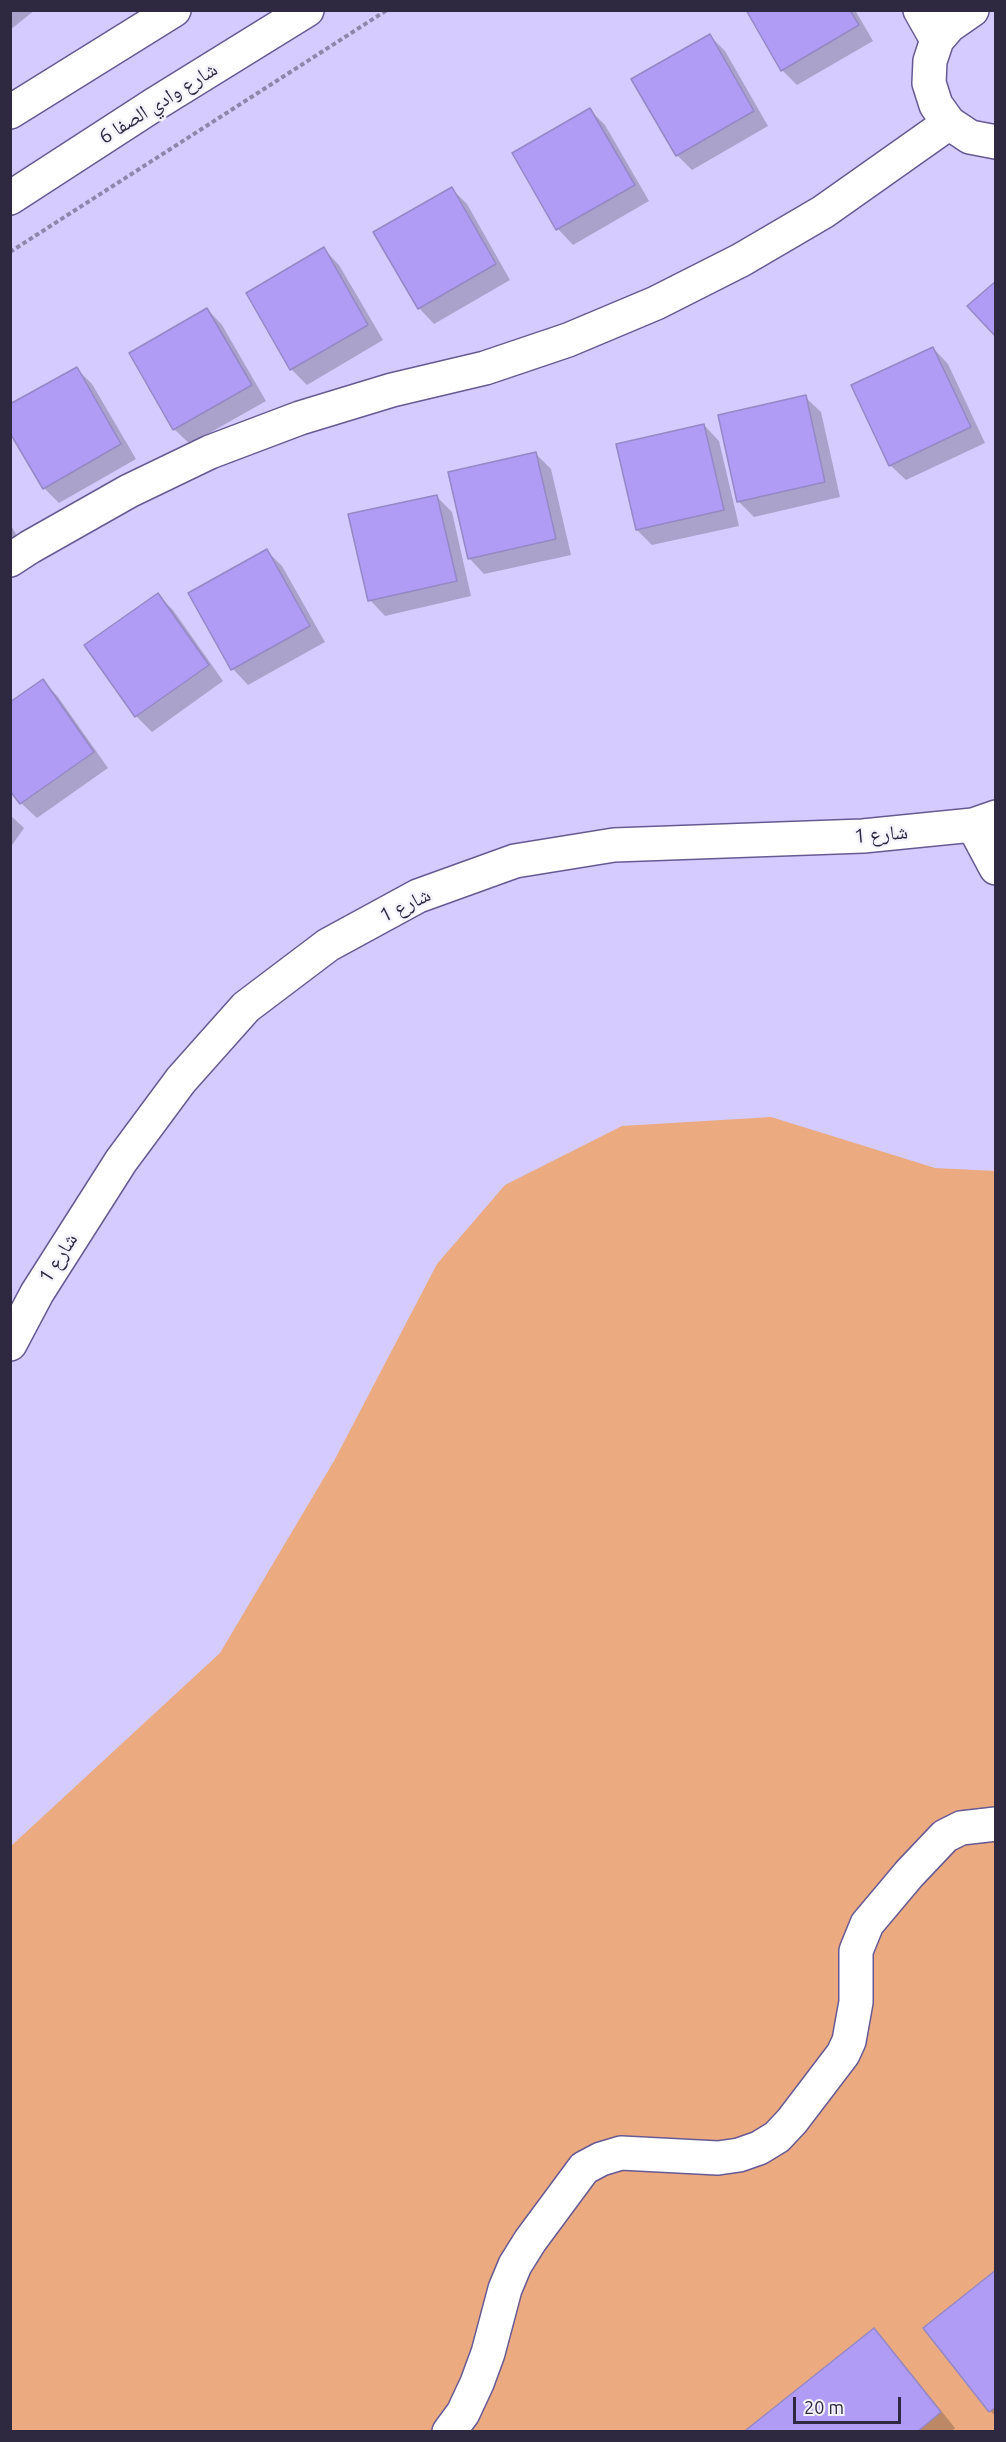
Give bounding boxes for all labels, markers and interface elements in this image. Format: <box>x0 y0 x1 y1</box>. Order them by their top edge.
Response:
street label: شارع وادي الصفا 6 <box>94 57 222 149</box>
street label: شارع 1 <box>853 820 909 848</box>
street label: شارع 1 <box>376 882 434 928</box>
street label: شارع 1 <box>34 1229 82 1287</box>
scale bar <box>796 2385 904 2423</box>
text: 20 m <box>804 2397 844 2417</box>

